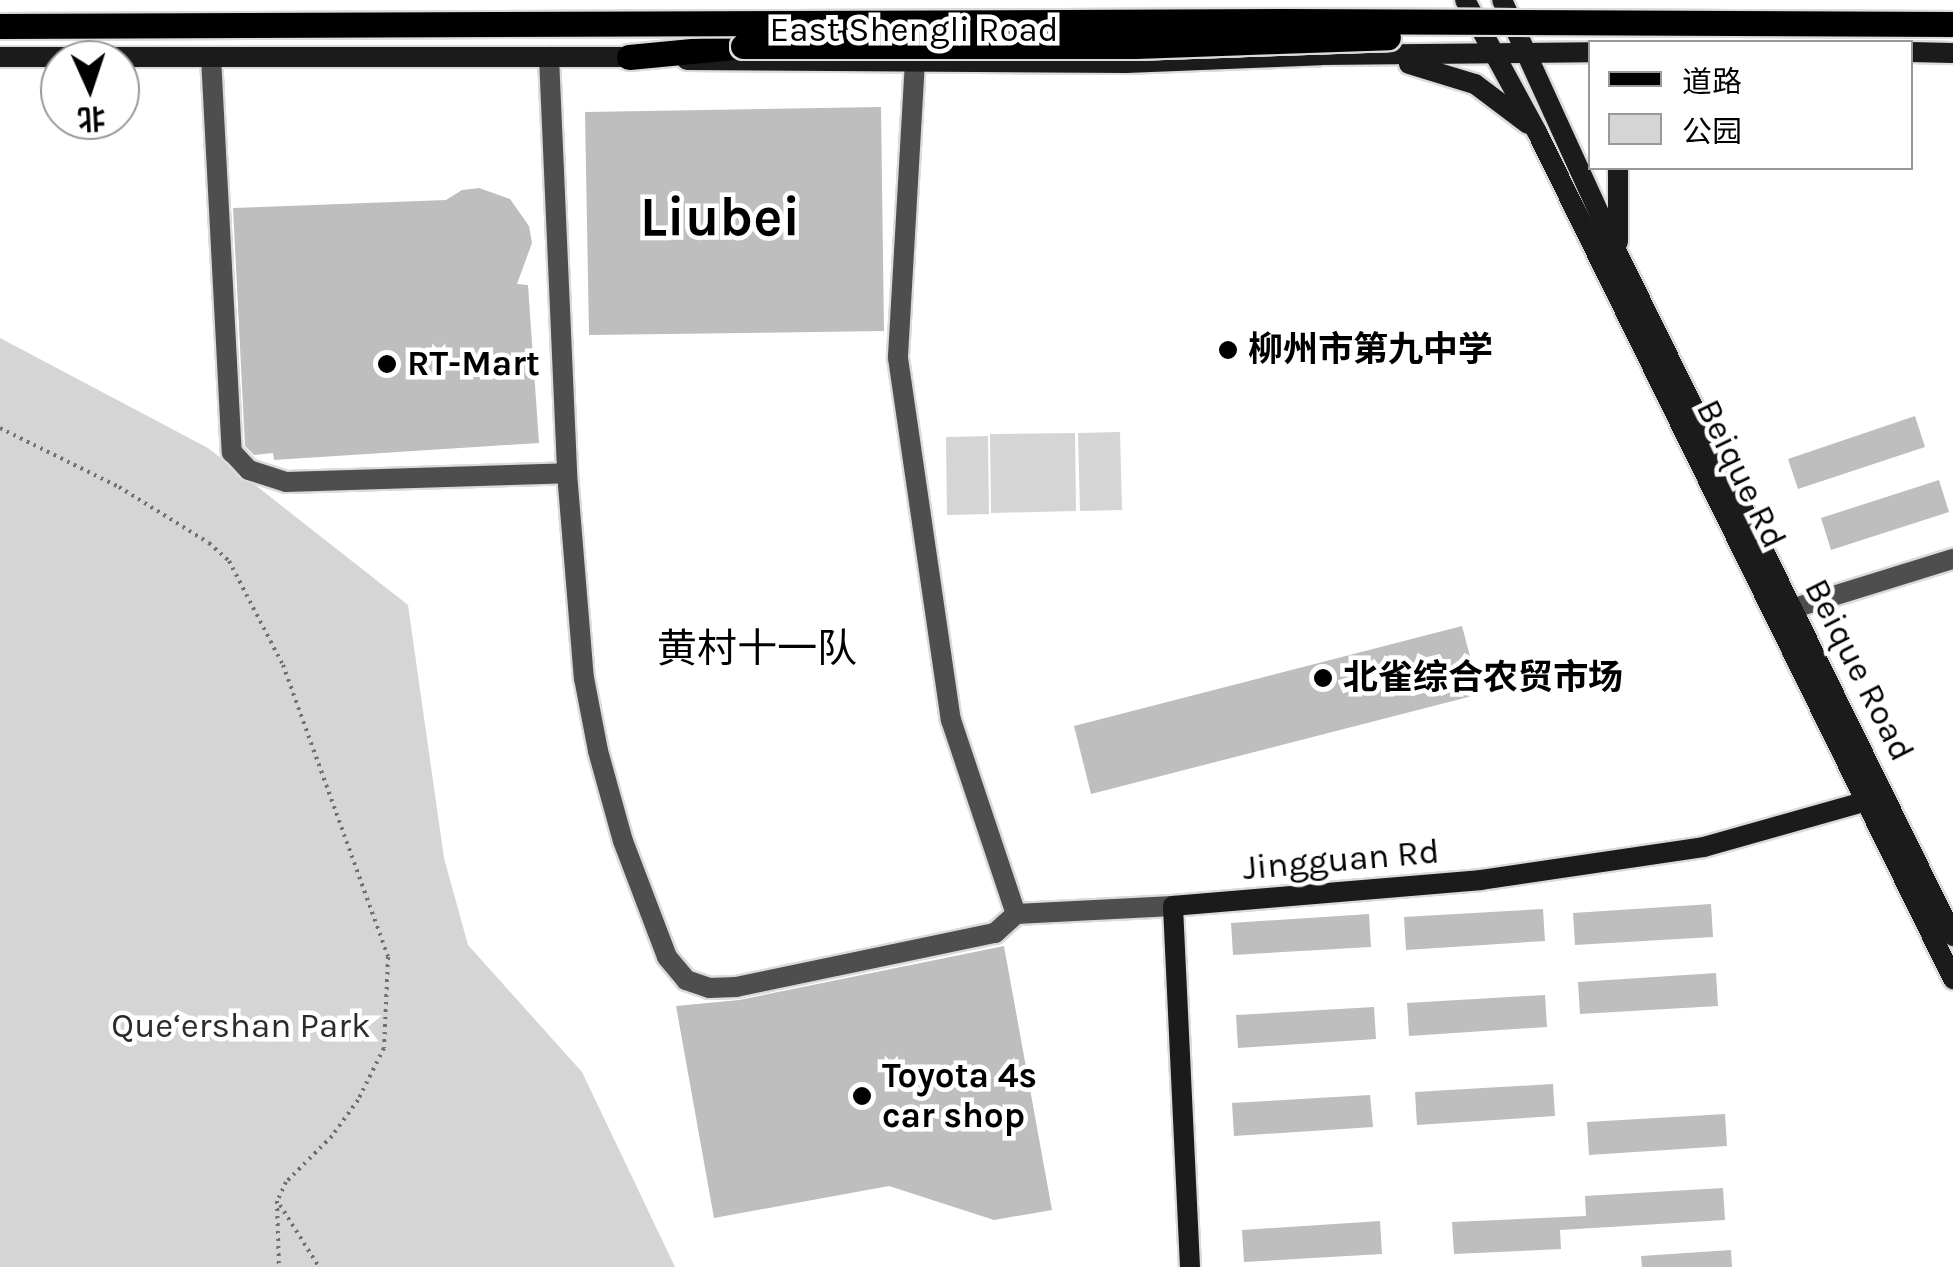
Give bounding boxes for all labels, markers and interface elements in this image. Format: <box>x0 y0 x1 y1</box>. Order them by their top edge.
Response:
street label: East Shengli Road <box>769 9 1059 51</box>
north arrow <box>40 40 140 140</box>
legend <box>1588 40 1913 170</box>
text: 道路 <box>1682 64 1742 100</box>
text: 北 <box>77 101 106 136</box>
text: 公园 <box>1682 114 1742 150</box>
district label: Liubei <box>640 185 800 251</box>
place label: 柳州市第九中学 <box>1248 329 1493 371</box>
marker: 柳州市第九中学 <box>1217 339 1239 361</box>
place label: RT-Mart <box>407 343 540 385</box>
marker: RT-Mart <box>376 353 398 375</box>
street label: Beique Rd <box>1687 393 1795 555</box>
street label: Beique Road <box>1795 572 1923 768</box>
district label: 黄村十一队 <box>657 625 857 673</box>
place label: 北雀综合农贸市场 <box>1343 657 1623 699</box>
marker: 北雀综合农贸市场 <box>1312 667 1334 689</box>
street label: Jingguan Rd <box>1241 830 1441 890</box>
park label: Que‘ershan Park <box>111 1005 371 1047</box>
place label: Toyota 4s car shop <box>882 1055 1037 1137</box>
marker: Toyota 4s car shop <box>851 1085 873 1107</box>

